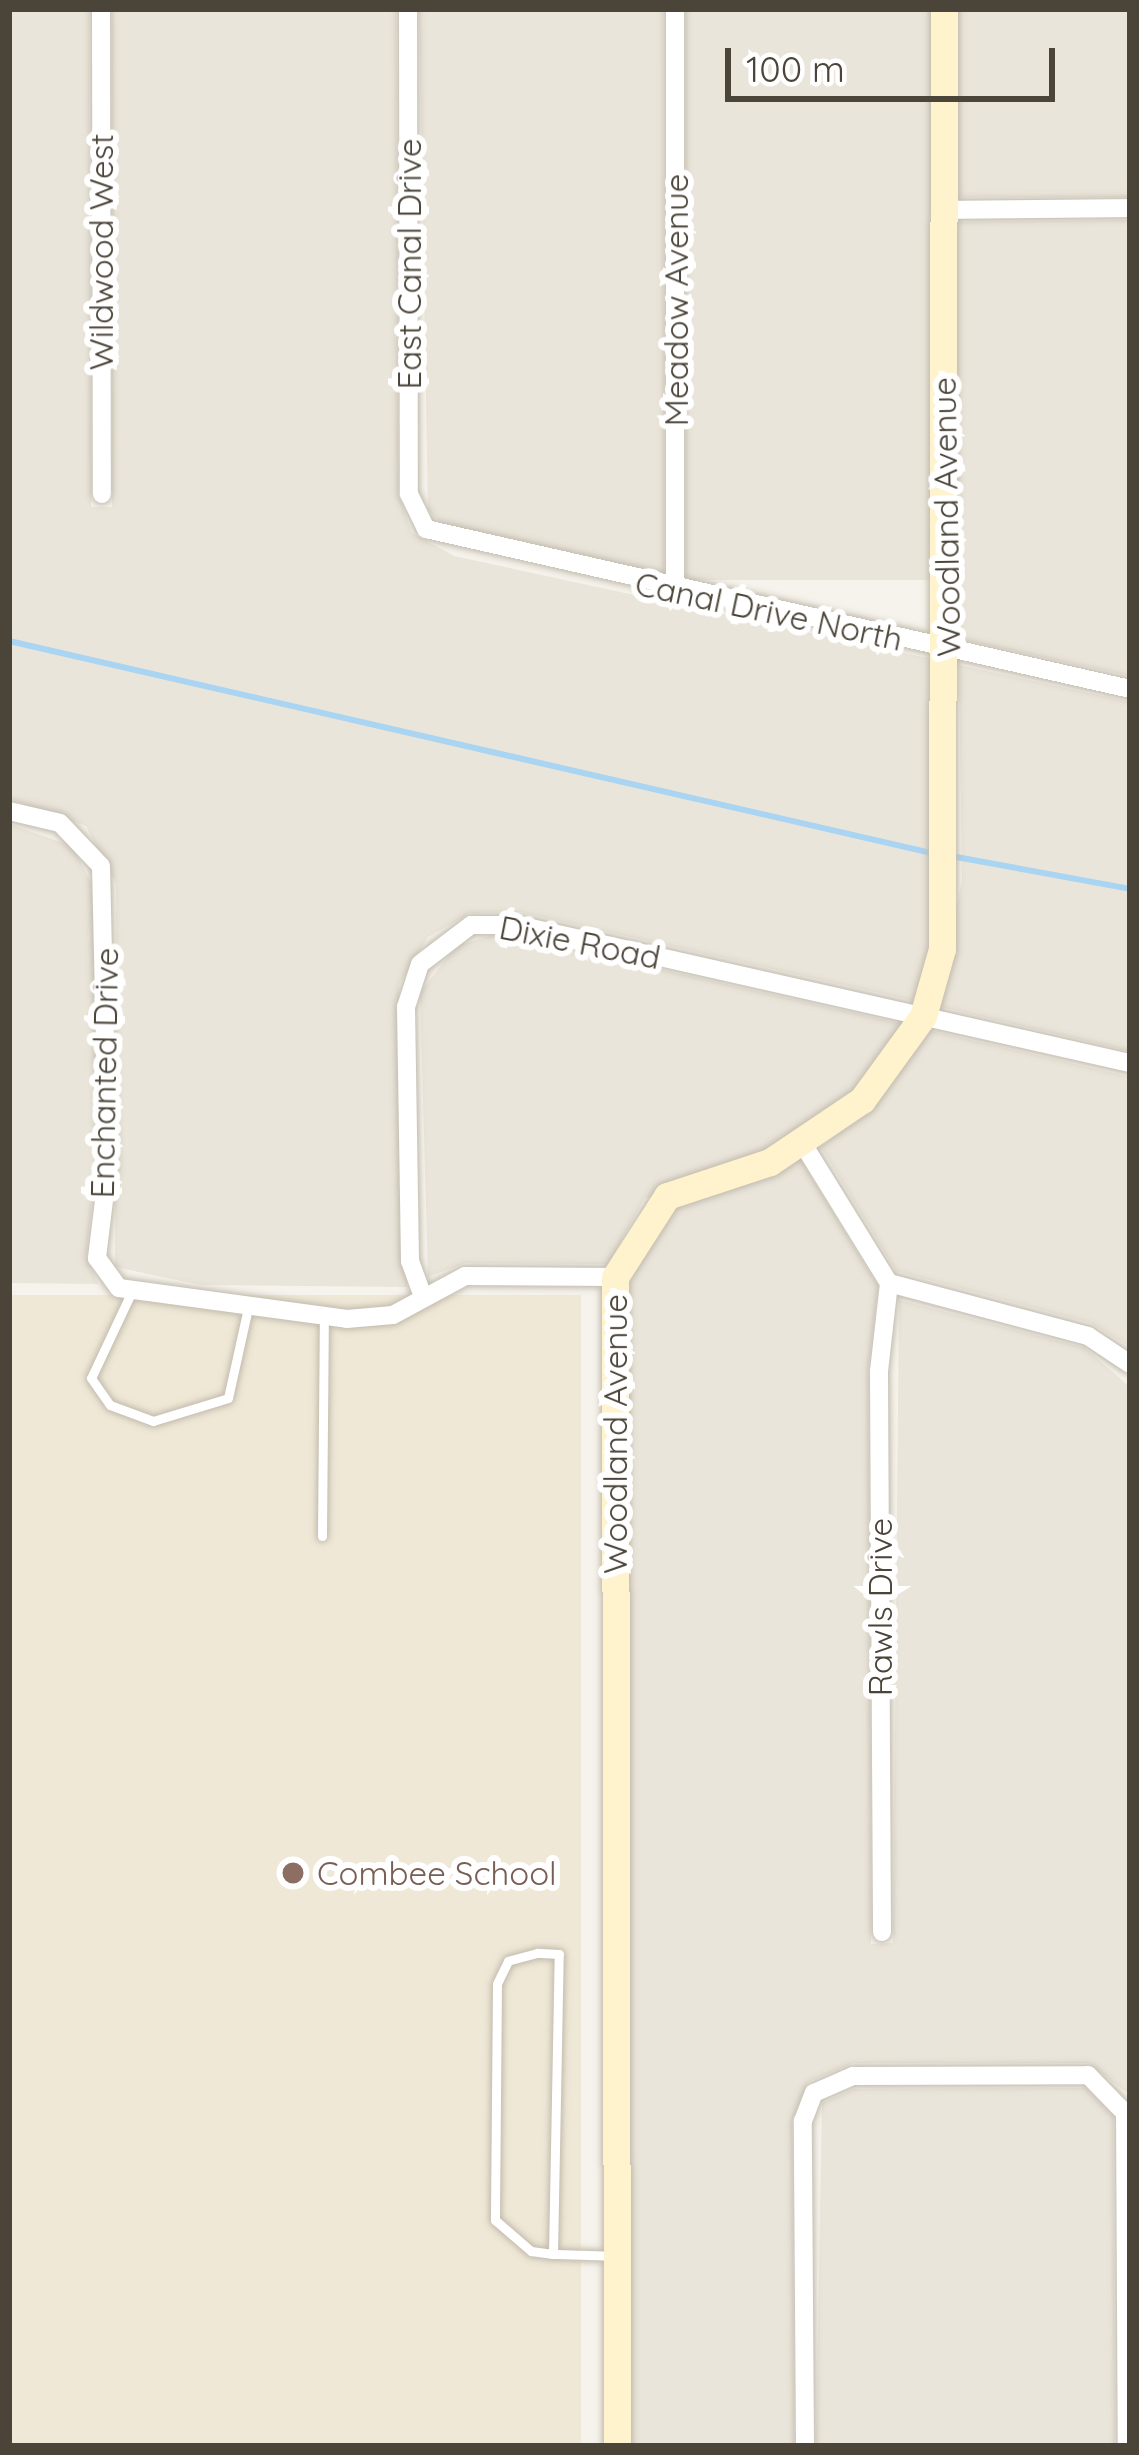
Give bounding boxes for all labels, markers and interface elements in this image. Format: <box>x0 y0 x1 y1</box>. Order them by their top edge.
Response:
scale bar <box>731 24 1061 98</box>
text: 100 m <box>746 46 845 91</box>
street label: Wildwood West <box>81 134 121 370</box>
street label: East Canal Drive <box>389 138 429 390</box>
street label: Meadow Avenue <box>656 174 696 426</box>
street label: Woodland Avenue <box>924 377 968 657</box>
street label: Canal Drive North <box>632 563 906 659</box>
street label: Dixie Road <box>496 907 664 977</box>
street label: Enchanted Drive <box>82 947 126 1199</box>
street label: Woodland Avenue <box>595 1294 635 1574</box>
street label: Rawls Drive <box>860 1518 900 1696</box>
place label: Combee School <box>317 1853 557 1893</box>
marker: Combee School <box>280 1860 306 1886</box>

